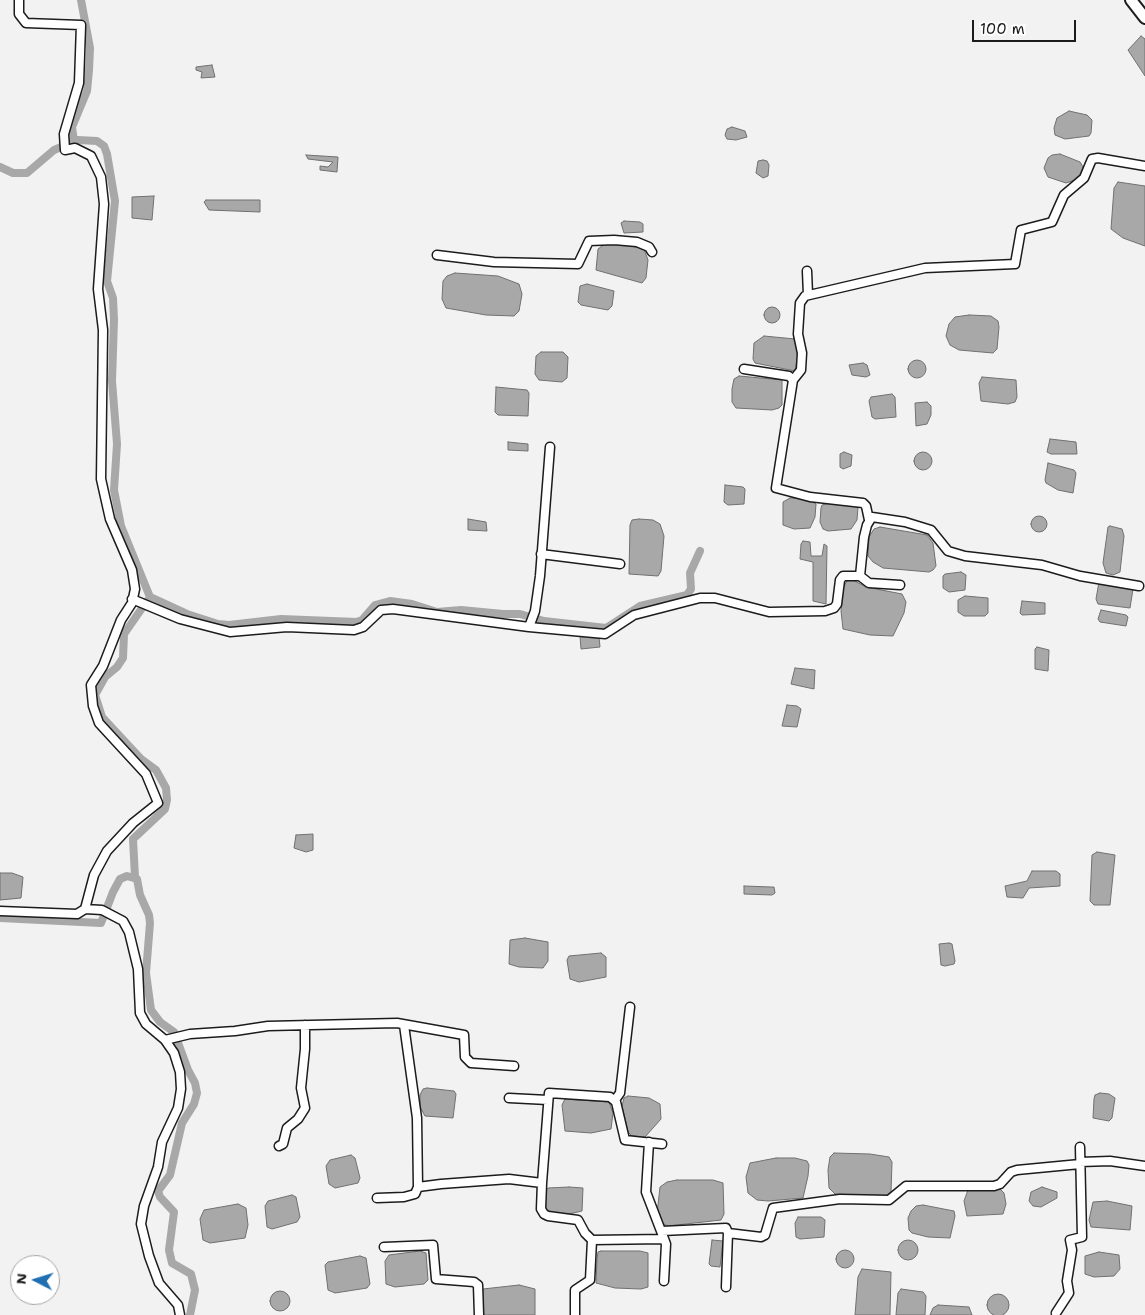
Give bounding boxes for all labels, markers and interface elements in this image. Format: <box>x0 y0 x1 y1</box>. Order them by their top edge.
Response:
scale bar <box>975 10 1079 42</box>
text: 100 m <box>980 19 1025 39</box>
north arrow <box>10 1255 60 1305</box>
text: N <box>12 1272 31 1285</box>

